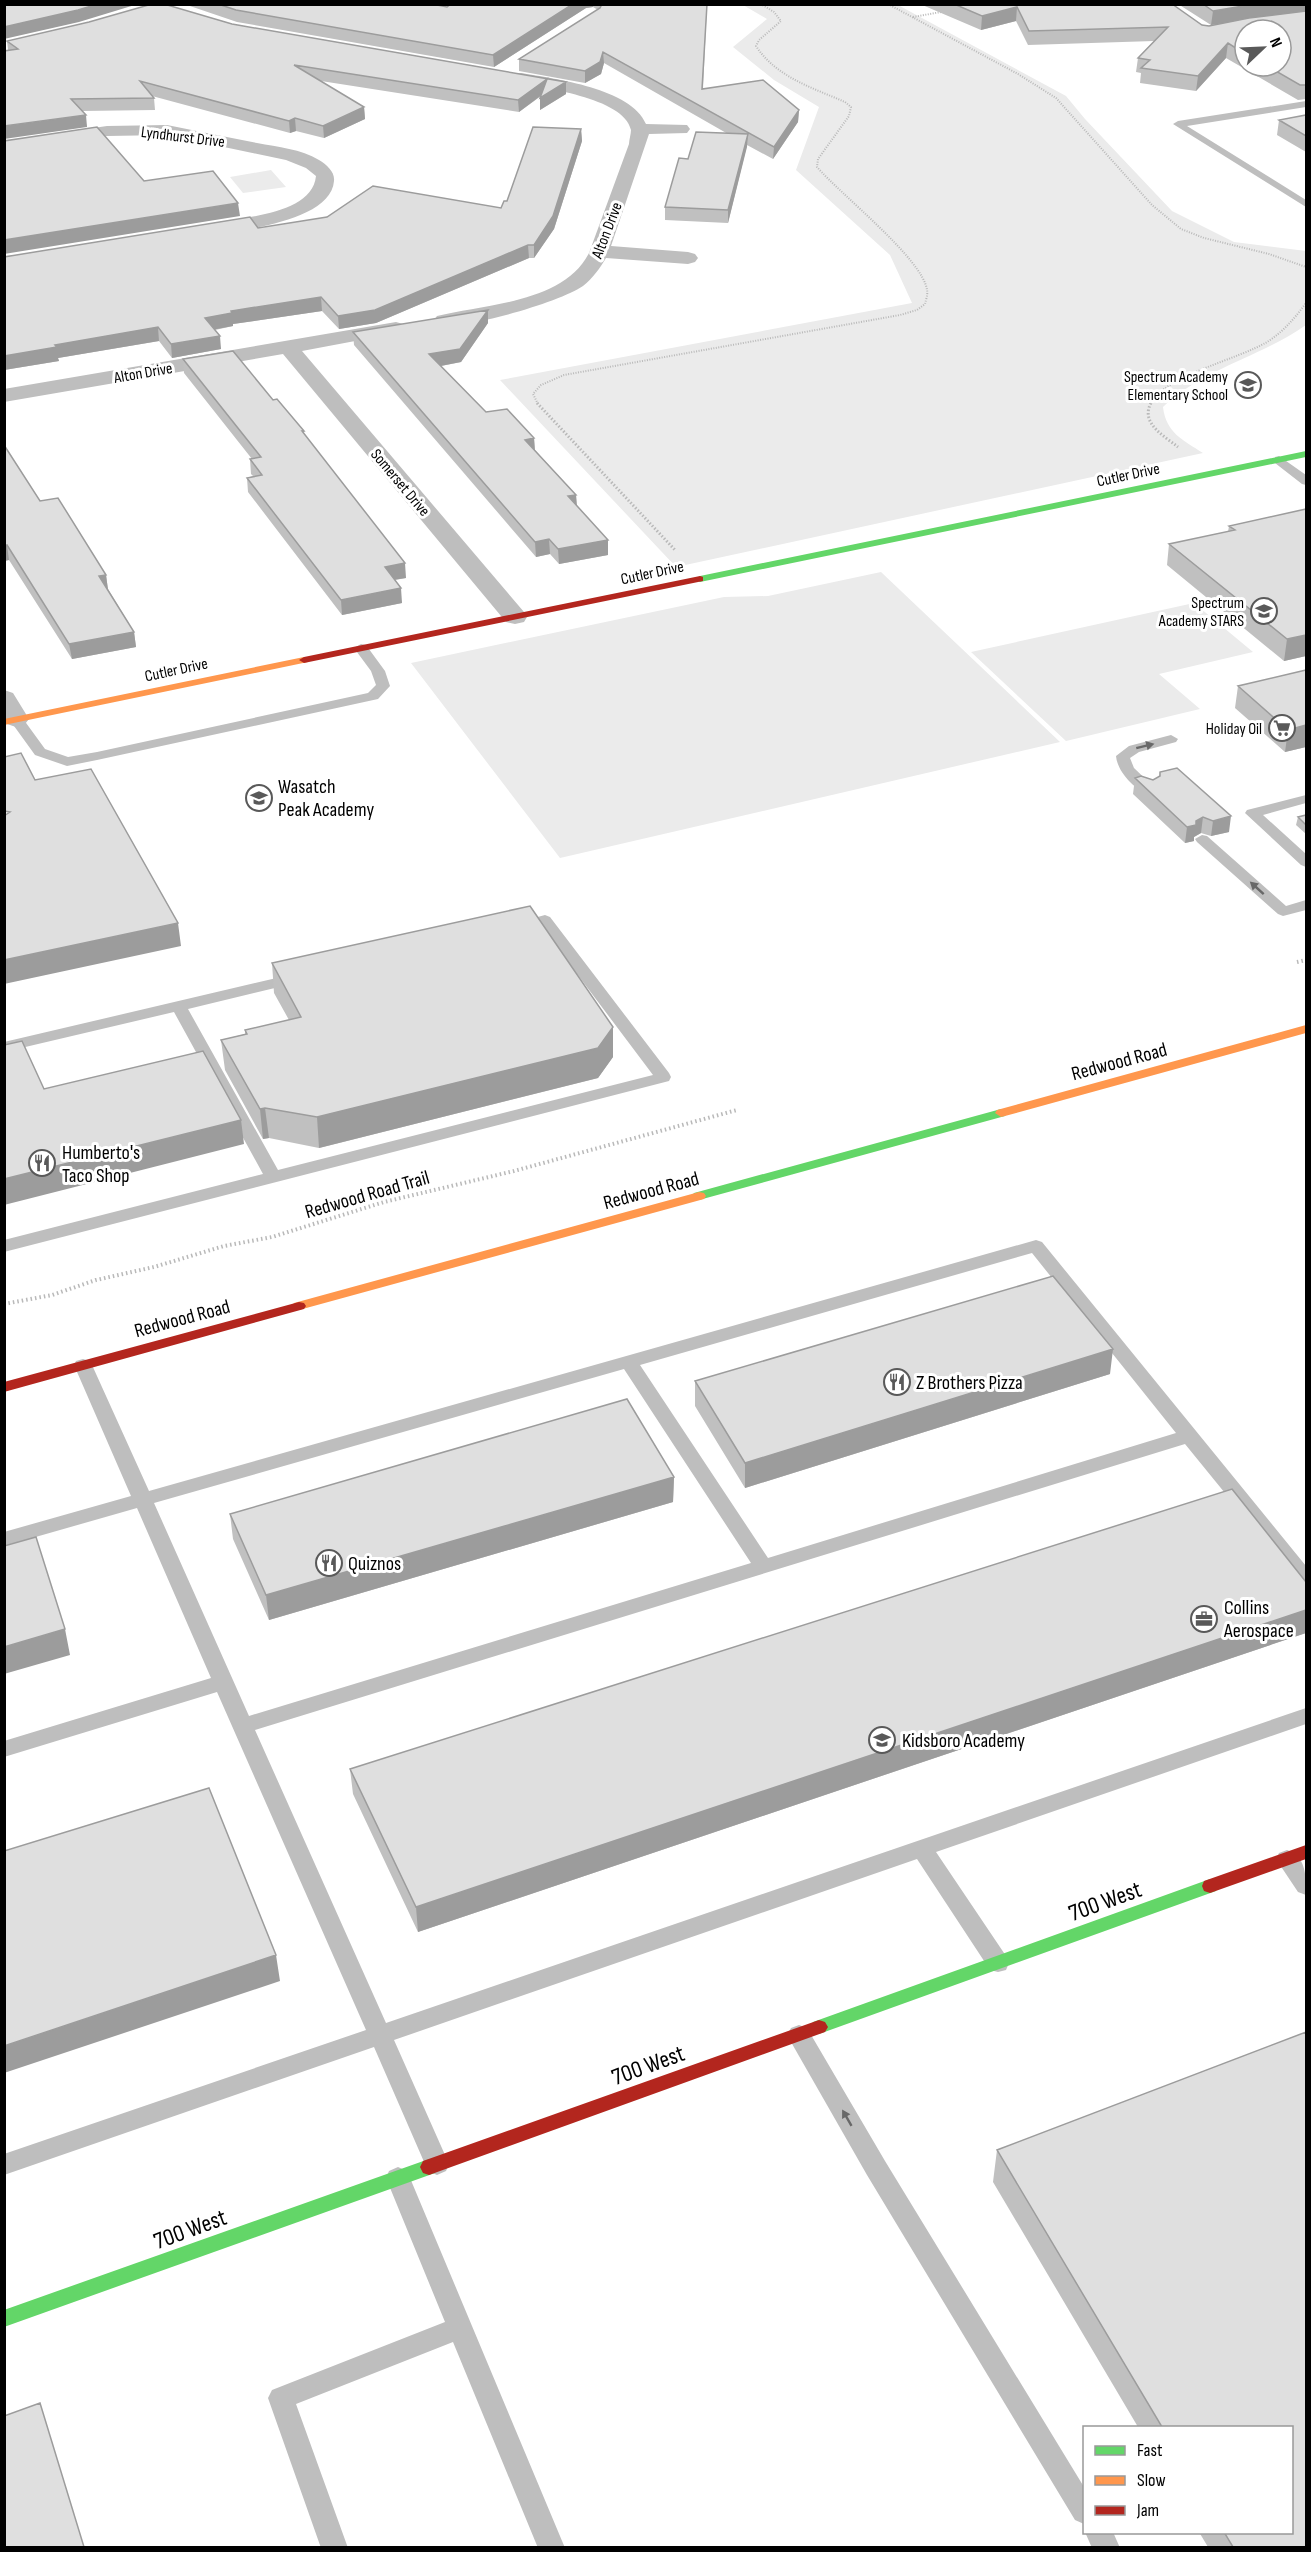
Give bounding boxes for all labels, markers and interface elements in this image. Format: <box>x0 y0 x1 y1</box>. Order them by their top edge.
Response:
north arrow <box>1233 18 1293 78</box>
text: N <box>1265 35 1286 50</box>
street label: Lyndhurst Drive <box>140 123 226 152</box>
street label: Alton Drive <box>588 200 627 262</box>
street label: Alton Drive <box>112 359 174 388</box>
place label: Spectrum Academy Elementary School <box>1124 368 1228 405</box>
school or university icon: Spectrum Academy Elementary School <box>1233 370 1263 400</box>
street label: Somerset Drive <box>366 445 433 520</box>
street label: Cutler Drive <box>1095 460 1161 491</box>
street label: Cutler Drive <box>619 558 685 589</box>
place label: Spectrum Academy STARS <box>1158 594 1244 631</box>
school or university icon: Spectrum Academy STARS <box>1249 596 1279 626</box>
street label: Cutler Drive <box>143 655 209 686</box>
supermarket icon: Holiday Oil <box>1267 713 1297 743</box>
place label: Holiday Oil <box>1206 720 1262 739</box>
one-way arrow <box>1136 741 1154 750</box>
place label: Wasatch Peak Academy <box>278 775 374 822</box>
school or university icon: Wasatch Peak Academy <box>244 783 274 813</box>
one-way arrow <box>1250 881 1265 895</box>
street label: Redwood Road <box>1069 1038 1170 1086</box>
place label: Humberto's Taco Shop <box>62 1141 140 1188</box>
restaurant icon: Humberto's Taco Shop <box>27 1148 57 1178</box>
street label: Redwood Road Trail <box>302 1166 432 1224</box>
street label: Redwood Road <box>601 1167 702 1215</box>
street label: Redwood Road <box>132 1295 233 1343</box>
restaurant icon: Z Brothers Pizza <box>882 1367 912 1397</box>
place label: Z Brothers Pizza <box>916 1371 1023 1395</box>
restaurant icon: Quiznos <box>314 1548 344 1578</box>
place label: Quiznos <box>348 1552 401 1576</box>
place label: Collins Aerospace <box>1223 1596 1294 1643</box>
office icon: Collins Aerospace <box>1189 1604 1219 1634</box>
school or university icon: Kidsboro Academy <box>867 1725 897 1755</box>
place label: Kidsboro Academy <box>902 1729 1025 1753</box>
street label: 700 West <box>1065 1875 1146 1928</box>
street label: 700 West <box>608 2039 689 2092</box>
one-way arrow <box>841 2110 852 2126</box>
street label: 700 West <box>150 2203 231 2256</box>
legend <box>1083 2426 1293 2534</box>
text: Fast <box>1137 2440 1163 2461</box>
text: Slow <box>1137 2470 1166 2491</box>
text: Jam <box>1136 2500 1159 2521</box>

